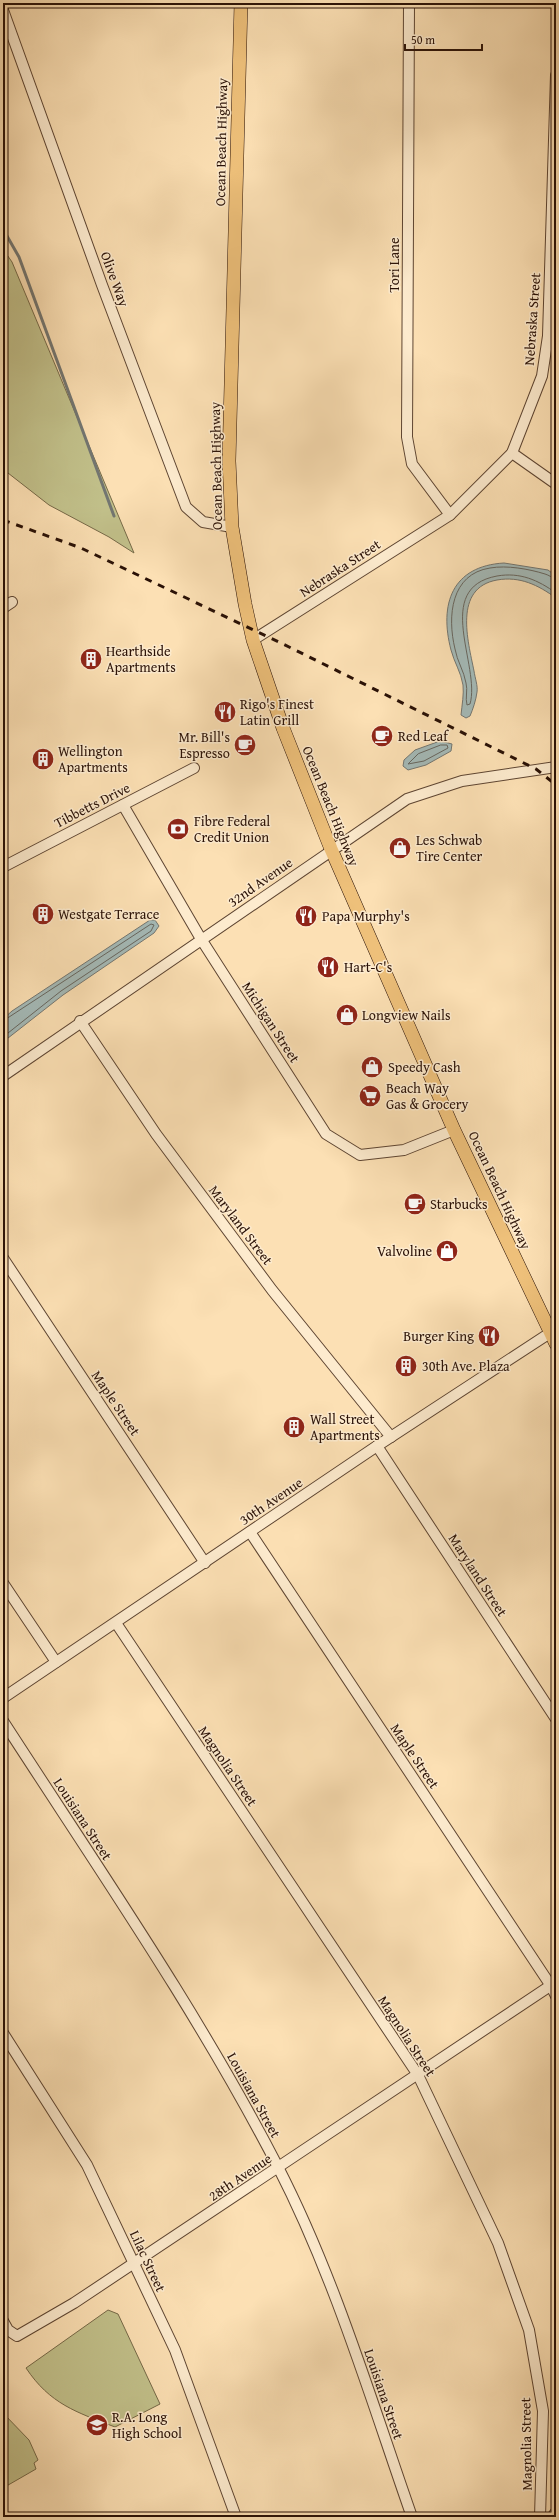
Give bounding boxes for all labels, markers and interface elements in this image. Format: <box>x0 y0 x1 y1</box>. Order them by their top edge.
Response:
scale bar <box>405 26 482 52</box>
text: 50 m <box>411 31 435 48</box>
street label: Ocean Beach Highway <box>210 78 232 206</box>
street label: Tori Lane <box>384 237 404 293</box>
street label: Olive Way <box>96 249 134 310</box>
street label: Nebraska Street <box>519 272 545 366</box>
street label: Ocean Beach Highway <box>205 402 227 530</box>
street label: Nebraska Street <box>296 534 384 602</box>
place label: Hearthside Apartments <box>106 641 176 677</box>
building icon: Hearthside Apartments <box>78 646 104 672</box>
place label: Rigo's Finest Latin Grill <box>240 694 314 730</box>
restaurant icon: Rigo's Finest Latin Grill <box>212 699 238 725</box>
cafe icon: Red Leaf <box>369 723 395 749</box>
place label: Red Leaf <box>398 726 449 746</box>
place label: Mr. Bill's Espresso <box>178 727 230 763</box>
cafe icon: Mr. Bill's Espresso <box>232 732 258 758</box>
place label: Wellington Apartments <box>58 741 128 777</box>
street label: Ocean Beach Highway <box>298 743 364 869</box>
building icon: Wellington Apartments <box>30 746 56 772</box>
street label: Tibbetts Drive <box>51 777 134 833</box>
place label: Fibre Federal Credit Union <box>194 811 270 847</box>
bank icon: Fibre Federal Credit Union <box>165 816 191 842</box>
place label: Les Schwab Tire Center <box>416 830 483 866</box>
shop icon: Les Schwab Tire Center <box>387 835 413 861</box>
street label: 32nd Avenue <box>224 852 297 912</box>
building icon: Westgate Terrace <box>30 901 56 927</box>
restaurant icon: Papa Murphy's <box>293 903 319 929</box>
place label: Westgate Terrace <box>58 904 160 924</box>
place label: Papa Murphy's <box>322 906 410 926</box>
restaurant icon: Hart-C's <box>315 954 341 980</box>
place label: Hart-C's <box>344 957 392 977</box>
street label: Michigan Street <box>237 977 305 1067</box>
shop icon: Longview Nails <box>334 1002 360 1028</box>
place label: Longview Nails <box>362 1005 450 1025</box>
shop icon: Speedy Cash <box>359 1054 385 1080</box>
place label: Speedy Cash <box>388 1057 461 1077</box>
place label: Beach Way Gas & Grocery <box>386 1078 469 1114</box>
supermarket icon: Beach Way Gas & Grocery <box>357 1083 383 1109</box>
street label: Ocean Beach Highway <box>464 1128 536 1252</box>
street label: Maryland Street <box>204 1181 278 1269</box>
cafe icon: Starbucks <box>402 1191 428 1217</box>
place label: Starbucks <box>430 1194 488 1214</box>
shop icon: Valvoline <box>434 1238 460 1264</box>
place label: Valvoline <box>377 1241 432 1261</box>
restaurant icon: Burger King <box>476 1323 502 1349</box>
place label: Burger King <box>403 1326 474 1346</box>
building icon: 30th Ave. Plaza <box>393 1353 419 1379</box>
place label: 30th Ave. Plaza <box>422 1356 510 1376</box>
street label: Maple Street <box>87 1366 145 1440</box>
place label: Wall Street Apartments <box>310 1409 380 1445</box>
building icon: Wall Street Apartments <box>281 1414 307 1440</box>
street label: 30th Avenue <box>235 1472 307 1530</box>
street label: Maryland Street <box>444 1530 512 1620</box>
street label: Maple Street <box>386 1719 444 1793</box>
street label: Magnolia Street <box>194 1722 262 1810</box>
street label: Louisiana Street <box>49 1774 117 1864</box>
street label: Magnolia Street <box>373 1992 441 2081</box>
street label: Louisiana Street <box>222 2049 286 2141</box>
street label: 28th Avenue <box>204 2148 276 2206</box>
street label: Lilac Street <box>125 2227 171 2295</box>
street label: Louisiana Street <box>359 2346 409 2442</box>
street label: Magnolia Street <box>515 2397 537 2491</box>
place label: R.A. Long High School <box>112 2407 182 2443</box>
school or university icon: R.A. Long High School <box>84 2412 110 2438</box>

